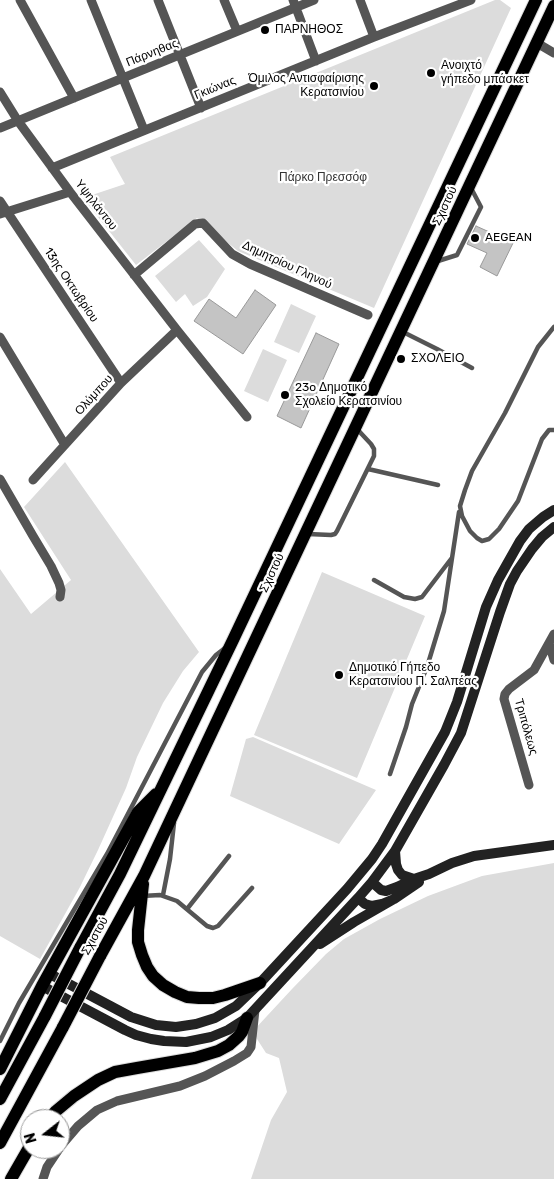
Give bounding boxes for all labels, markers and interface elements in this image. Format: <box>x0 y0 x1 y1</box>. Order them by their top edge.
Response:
place label: ΠΑΡΝΗΘΟΣ <box>275 23 343 37</box>
marker: ΠΑΡΝΗΘΟΣ <box>259 24 271 36</box>
street label: Πάρνηθας <box>124 36 180 70</box>
place label: Ανοιχτό γήπεδο μπάσκετ <box>441 59 529 87</box>
marker: Ανοιχτό γήπεδο μπάσκετ <box>425 67 437 79</box>
place label: Όμιλος Αντισφαίρισης Κερατσινίου <box>249 72 364 100</box>
street label: Γκιώνας <box>192 73 238 103</box>
marker: Όμιλος Αντισφαίρισης Κερατσινίου <box>368 80 380 92</box>
park label: Πάρκο Πρεσσόφ <box>279 171 367 185</box>
street label: Υψηλάντου <box>72 177 120 233</box>
street label: Σχιστού <box>430 184 460 228</box>
place label: AEGEAN <box>485 231 532 245</box>
marker: AEGEAN <box>469 232 481 244</box>
street label: Δημητρίου Γληνού <box>240 238 334 292</box>
street label: 13ης Οκτωβρίου <box>41 245 101 325</box>
place label: ΣΧΟΛΕΙΟ <box>411 352 464 366</box>
marker: ΣΧΟΛΕΙΟ <box>395 353 407 365</box>
street label: Ολύμπου <box>72 372 116 418</box>
place label: 23o Δημοτικό Σχολείο Κερατσινίου <box>295 381 402 409</box>
marker: 23o Δημοτικό Σχολείο Κερατσινίου <box>279 389 291 401</box>
street label: Σχιστού <box>257 551 287 595</box>
place label: Δημοτικό Γήπεδο Κερατσινίου Π. Σαλπέας <box>349 661 477 689</box>
marker: Δημοτικό Γήπεδο Κερατσινίου Π. Σαλπέας <box>333 669 345 681</box>
street label: Τριπόλεως <box>511 697 541 757</box>
street label: Σχιστού <box>79 914 111 958</box>
north arrow <box>20 1109 70 1159</box>
text: N <box>22 1131 41 1145</box>

